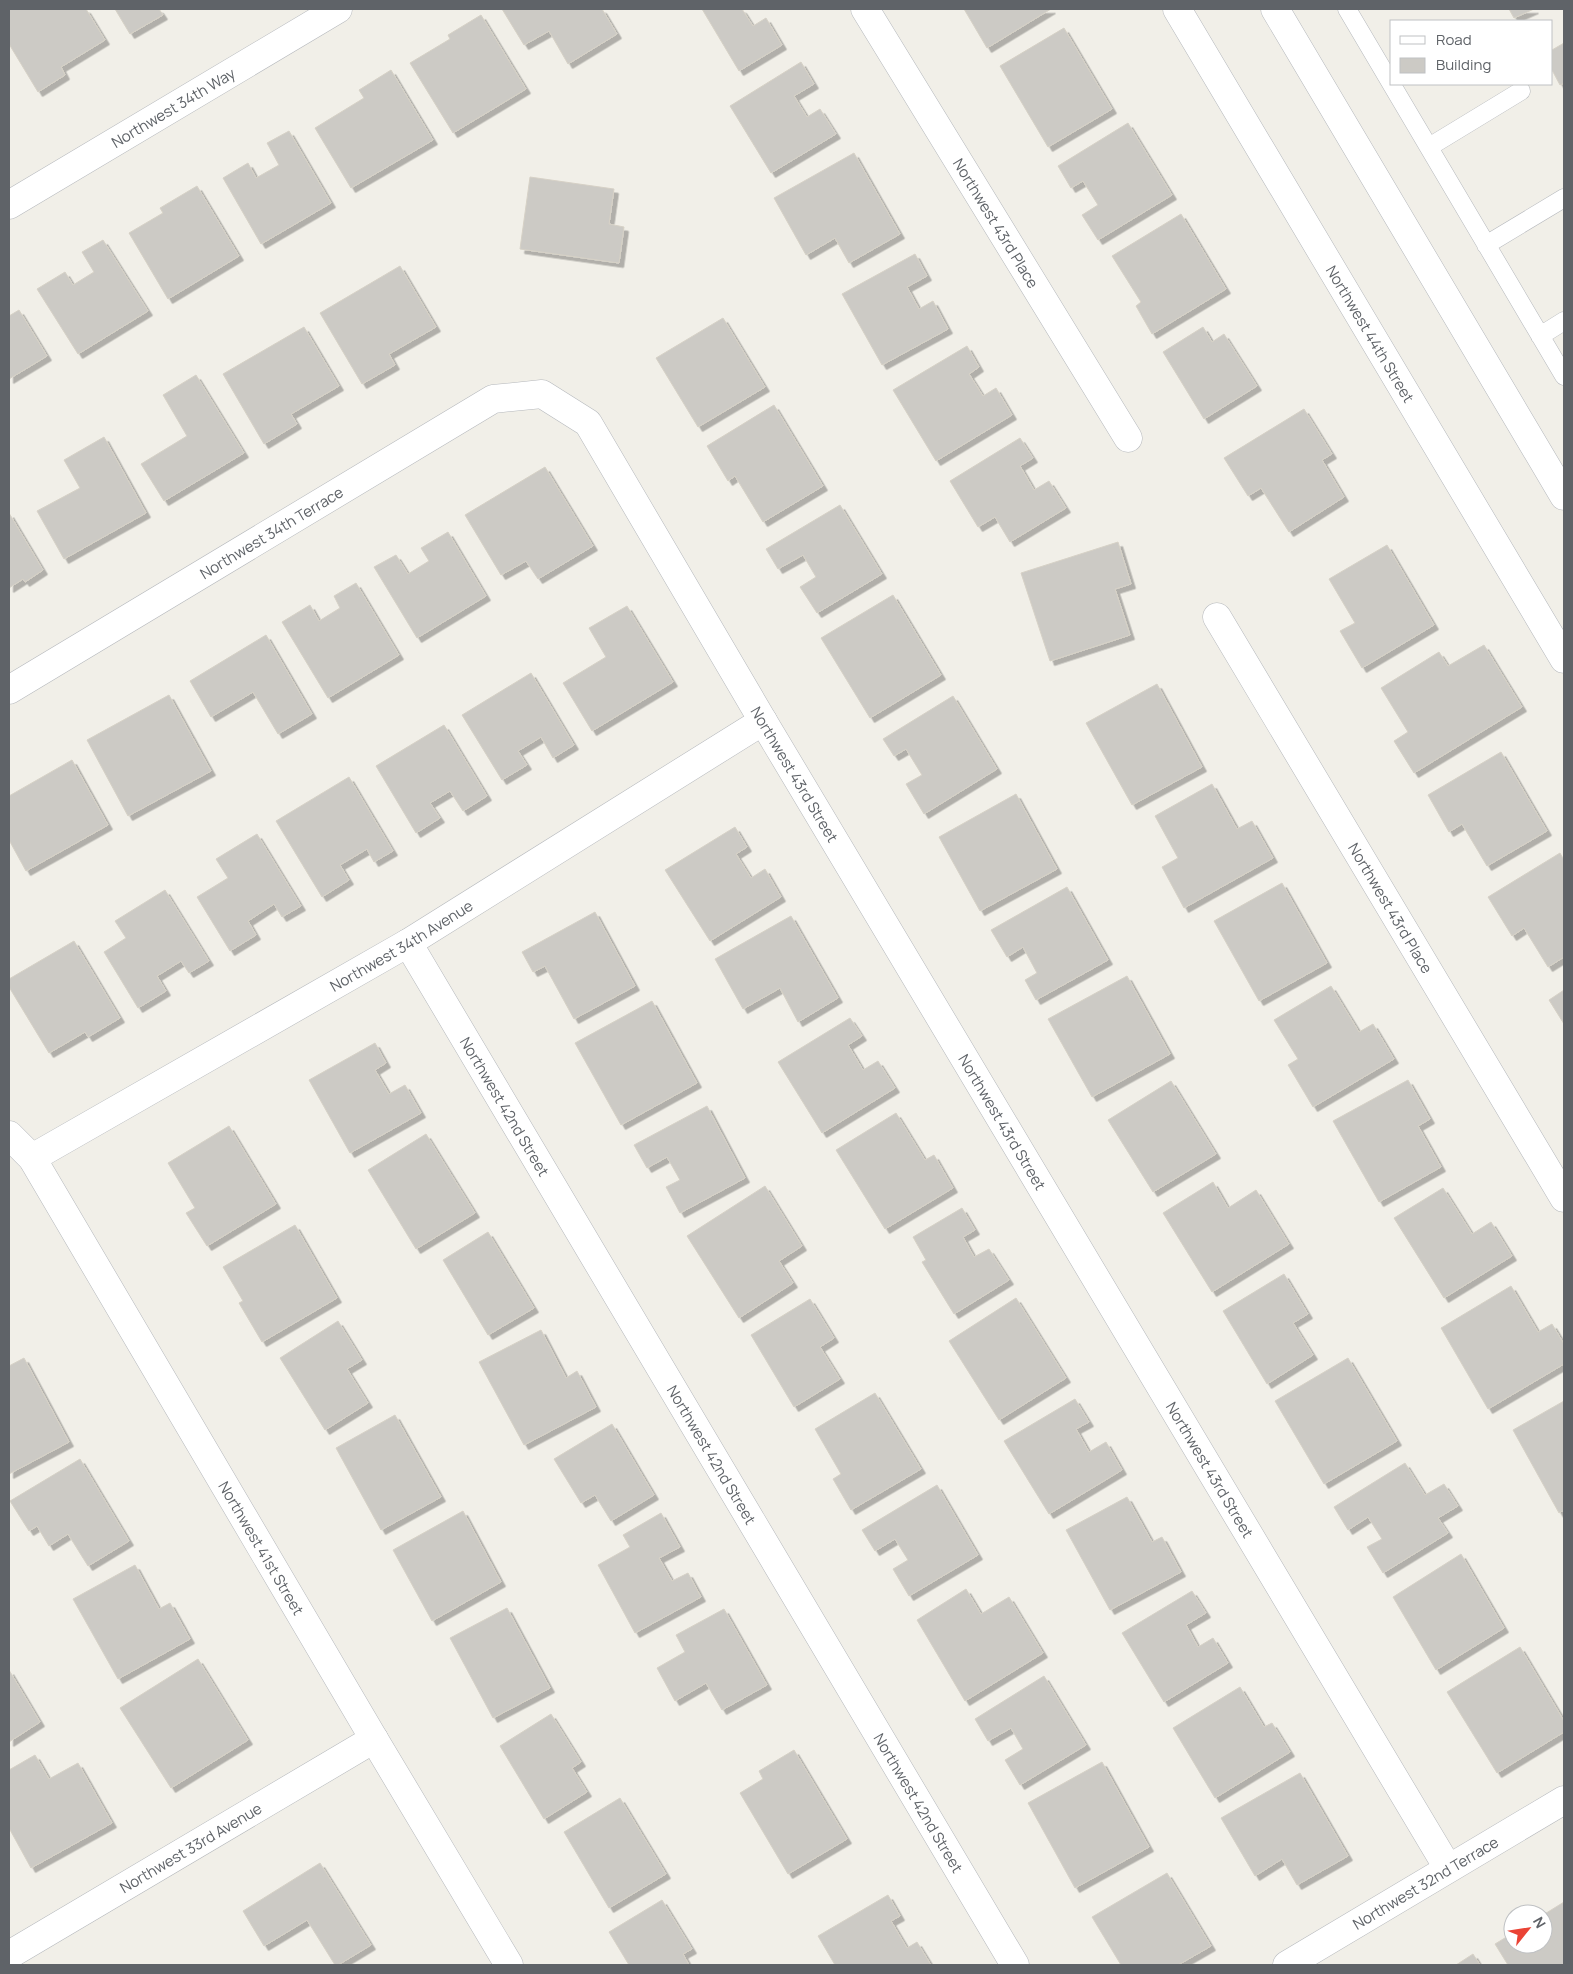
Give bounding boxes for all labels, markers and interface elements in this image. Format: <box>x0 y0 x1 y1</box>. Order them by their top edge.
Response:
legend <box>1390 20 1553 85</box>
text: Road <box>1436 29 1472 50</box>
text: Building <box>1436 54 1491 75</box>
street label: Northwest 34th Way <box>107 62 239 152</box>
street label: Northwest 43rd Place <box>948 154 1044 292</box>
street label: Northwest 44th Street <box>1321 261 1419 406</box>
street label: Northwest 34th Terrace <box>196 481 347 584</box>
street label: Northwest 43rd Street <box>746 702 844 846</box>
street label: Northwest 43rd Place <box>1344 839 1438 977</box>
street label: Northwest 34th Avenue <box>326 895 477 996</box>
street label: Northwest 42nd Street <box>455 1033 555 1180</box>
street label: Northwest 43rd Street <box>954 1050 1051 1194</box>
street label: Northwest 42nd Street <box>662 1381 761 1528</box>
street label: Northwest 43rd Street <box>1161 1398 1259 1542</box>
street label: Northwest 41st Street <box>214 1477 309 1619</box>
street label: Northwest 42nd Street <box>869 1729 968 1876</box>
street label: Northwest 33rd Avenue <box>116 1797 266 1898</box>
street label: Northwest 32nd Terrace <box>1349 1831 1502 1934</box>
north arrow <box>1503 1904 1553 1954</box>
text: N <box>1529 1913 1550 1931</box>

